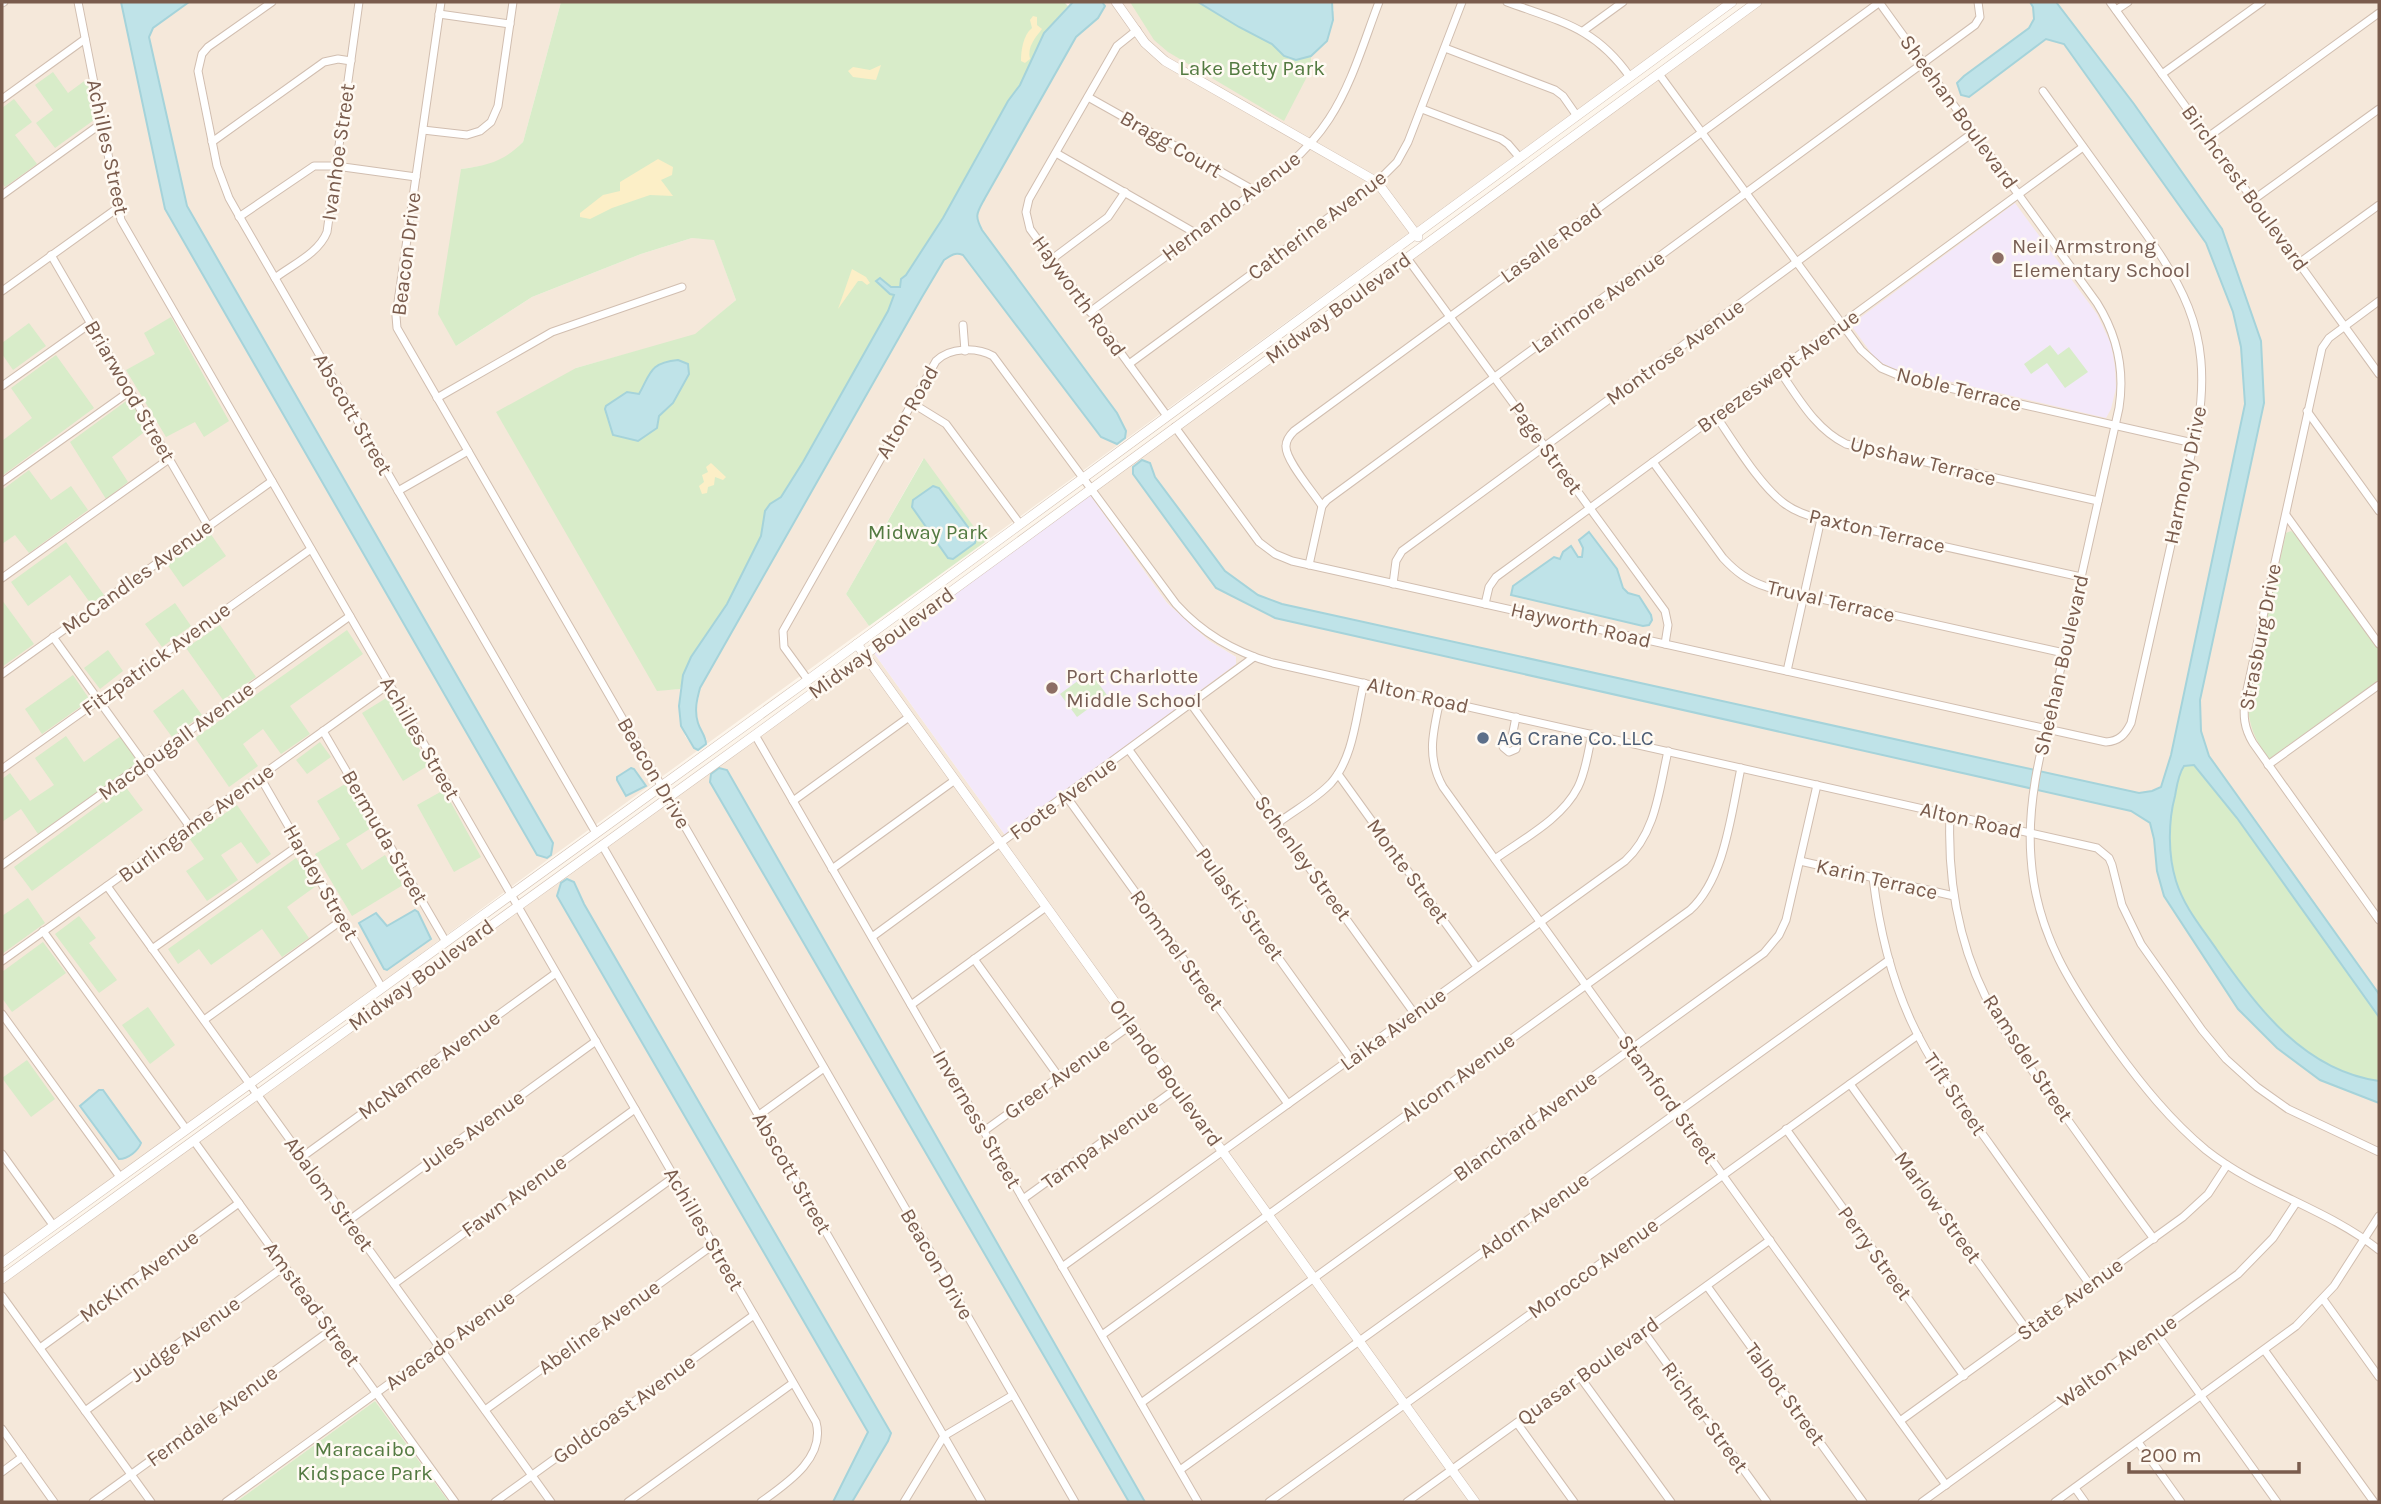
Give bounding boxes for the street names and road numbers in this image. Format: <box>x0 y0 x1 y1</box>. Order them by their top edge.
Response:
street label: Sheehan Boulevard <box>1895 30 2023 194</box>
street label: Achilles Street <box>82 77 134 217</box>
street label: Ivanhoe Street <box>316 82 360 222</box>
street label: Birchcrest Boulevard <box>2177 100 2313 276</box>
street label: Bragg Court <box>1116 105 1226 183</box>
street label: Hernando Avenue <box>1157 146 1305 266</box>
street label: Catherine Avenue <box>1243 165 1391 285</box>
street label: Beacon Drive <box>387 191 425 317</box>
street label: Lasalle Road <box>1495 198 1607 288</box>
street label: Hayworth Road <box>1027 231 1131 361</box>
street label: Larimore Avenue <box>1527 246 1669 358</box>
street label: Midway Boulevard <box>1261 247 1415 369</box>
street label: Montrose Avenue <box>1601 294 1749 410</box>
street label: Breezeswept Avenue <box>1692 304 1864 438</box>
street label: Briarwood Street <box>80 316 180 466</box>
street label: Abscott Street <box>309 349 398 479</box>
street label: Alton Road <box>871 361 943 463</box>
street label: Noble Terrace <box>1894 362 2024 416</box>
street label: Page Street <box>1504 397 1588 499</box>
street label: Harmony Drive <box>2159 404 2211 546</box>
street label: Upshaw Terrace <box>1848 431 1998 491</box>
street label: Paxton Terrace <box>1807 504 1947 558</box>
street label: McCandles Avenue <box>57 514 217 640</box>
street label: Strasburg Drive <box>2234 562 2286 712</box>
street label: Sheehan Boulevard <box>2029 572 2093 758</box>
street label: Truval Terrace <box>1765 575 1897 627</box>
street label: Midway Boulevard <box>804 582 958 704</box>
street label: Fitzpatrick Avenue <box>77 597 235 721</box>
street label: Hayworth Road <box>1508 597 1654 653</box>
street label: Achilles Street <box>375 672 465 804</box>
street label: Alton Road <box>1365 672 1471 718</box>
street label: Macdougall Avenue <box>94 677 258 805</box>
street label: Beacon Drive <box>613 713 695 833</box>
street label: Foote Avenue <box>1005 751 1121 845</box>
street label: Burlingame Avenue <box>114 759 278 887</box>
street label: Bermuda Street <box>337 766 433 908</box>
street label: Schenley Street <box>1250 791 1356 925</box>
street label: Alton Road <box>1918 797 2024 843</box>
street label: Monte Street <box>1362 814 1454 928</box>
street label: Hardey Street <box>278 820 364 944</box>
street label: Pulaski Street <box>1191 843 1289 965</box>
street label: Karin Terrace <box>1814 853 1940 905</box>
street label: Rommel Street <box>1125 885 1229 1015</box>
street label: Midway Boulevard <box>344 914 498 1036</box>
street label: Laika Avenue <box>1335 983 1451 1075</box>
street label: Ramsdel Street <box>1978 990 2078 1126</box>
street label: Orlando Boulevard <box>1104 995 1228 1151</box>
street label: McNamee Avenue <box>353 1005 505 1125</box>
street label: Alcorn Avenue <box>1396 1028 1520 1126</box>
street label: Stamford Street <box>1613 1030 1723 1168</box>
street label: Greer Avenue <box>1000 1032 1114 1124</box>
street label: Inverness Street <box>928 1046 1026 1192</box>
street label: Tift Street <box>1919 1048 1991 1140</box>
street label: Blanchard Avenue <box>1448 1066 1602 1186</box>
street label: Jules Avenue <box>415 1085 529 1177</box>
street label: Tampa Avenue <box>1037 1094 1163 1194</box>
street label: Abscott Street <box>748 1108 837 1238</box>
street label: Abalom Street <box>279 1132 379 1256</box>
street label: Marlow Street <box>1889 1146 1987 1268</box>
street label: Fawn Avenue <box>457 1150 571 1242</box>
street label: Achilles Street <box>659 1163 749 1295</box>
street label: Adorn Avenue <box>1474 1167 1594 1263</box>
street label: Perry Street <box>1833 1201 1917 1305</box>
street label: Beacon Drive <box>896 1204 978 1324</box>
street label: Morocco Avenue <box>1523 1213 1663 1323</box>
street label: McKim Avenue <box>75 1225 203 1327</box>
street label: Amstead Street <box>259 1237 365 1371</box>
street label: State Avenue <box>2012 1253 2128 1345</box>
street label: Abeline Avenue <box>533 1275 665 1379</box>
street label: Avacado Avenue <box>381 1285 519 1395</box>
street label: Judge Avenue <box>125 1291 245 1387</box>
street label: Walton Avenue <box>2053 1310 2181 1412</box>
street label: Quasar Boulevard <box>1513 1312 1663 1430</box>
street label: Talbot Street <box>1740 1338 1830 1450</box>
street label: Goldcoast Avenue <box>548 1349 700 1469</box>
street label: Richter Street <box>1657 1357 1753 1477</box>
street label: Ferndale Avenue <box>142 1360 282 1472</box>

